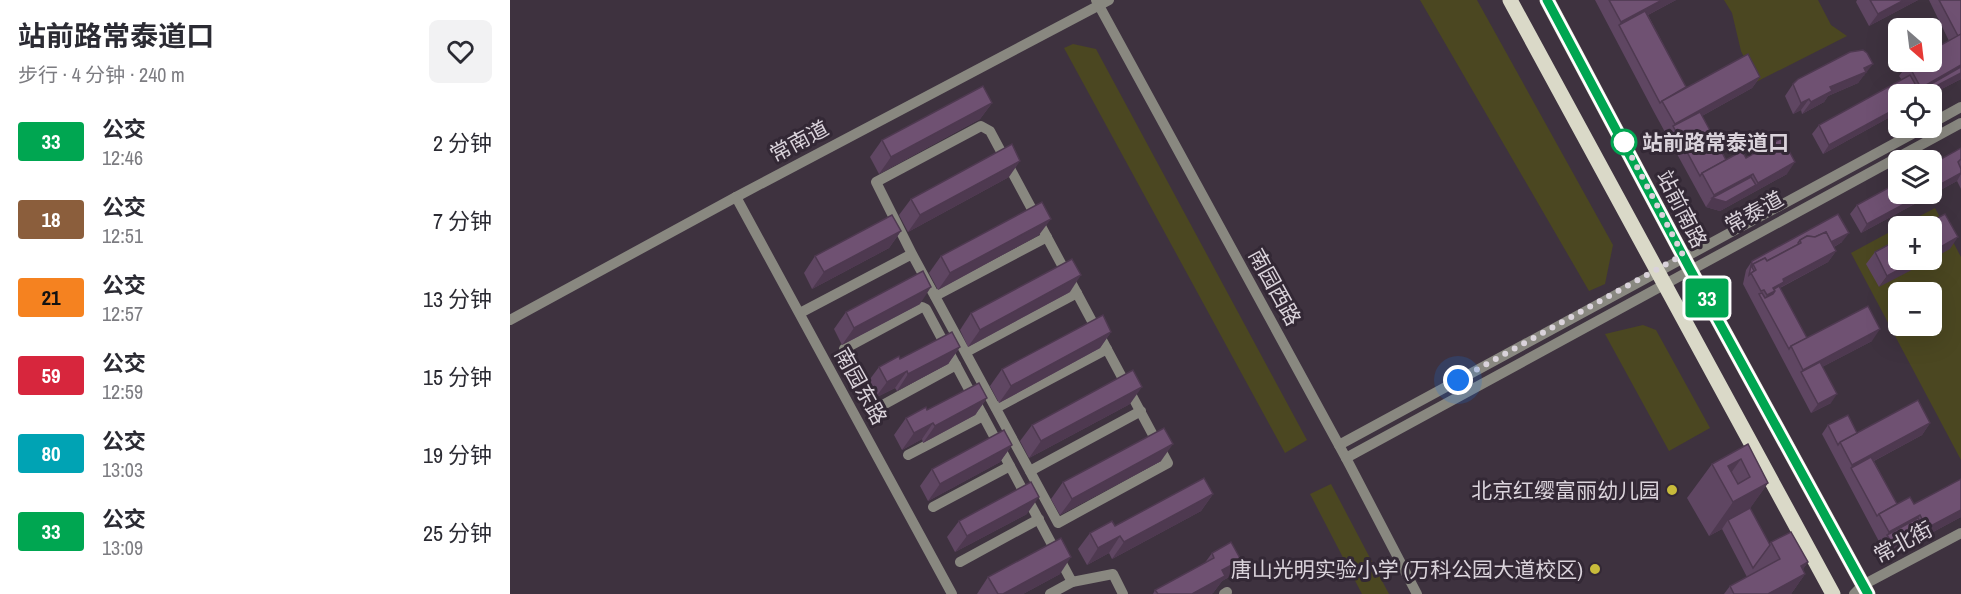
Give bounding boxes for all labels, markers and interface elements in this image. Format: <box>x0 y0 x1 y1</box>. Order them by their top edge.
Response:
text: 站前路常泰道口 <box>18 17 214 55</box>
north arrow <box>1888 18 1942 72</box>
map controls <box>1888 18 1942 336</box>
button: heart <box>429 20 492 83</box>
text: 步行 · 4 分钟 · 240 m <box>18 61 185 88</box>
button: locate <box>1888 84 1942 138</box>
street label: 常南道 <box>764 113 834 169</box>
text: 公交 <box>102 114 146 144</box>
text: 33 <box>41 127 61 156</box>
text: 2 分钟 <box>433 128 492 158</box>
place label: 站前路常泰道口 <box>1642 128 1789 157</box>
marker: 站前路常泰道口 <box>1611 129 1637 155</box>
text: 12:46 <box>102 144 143 171</box>
button: layers <box>1888 150 1942 204</box>
street label: 站前南路 <box>1650 165 1714 253</box>
street label: 常泰道 <box>1719 184 1789 240</box>
text: 公交 <box>102 192 146 222</box>
text: 18 <box>41 205 61 234</box>
text: 7 分钟 <box>433 206 492 236</box>
button: + <box>1888 216 1942 270</box>
text: 12:51 <box>102 222 143 249</box>
street label: 南园西路 <box>1242 243 1308 331</box>
text: 公交 <box>102 270 146 300</box>
line badge: 33 <box>1680 278 1734 318</box>
button: − <box>1888 282 1942 336</box>
text: 21 <box>41 283 61 312</box>
text: 13 分钟 <box>423 284 492 314</box>
text: 33 <box>1697 284 1717 313</box>
text: 12:57 <box>102 300 143 327</box>
street label: 南园东路 <box>828 342 894 430</box>
text: 公交 <box>102 348 146 378</box>
text: 59 <box>41 361 61 390</box>
text: 15 分钟 <box>423 362 492 392</box>
your location <box>1443 365 1473 395</box>
text: 12:59 <box>102 378 143 405</box>
text: 公交 <box>102 426 146 456</box>
text: 80 <box>41 439 61 468</box>
text: 19 分钟 <box>423 440 492 470</box>
text: 13:03 <box>102 456 143 483</box>
place label: 北京红缨富丽幼儿园 <box>1471 476 1660 505</box>
marker: 北京红缨富丽幼儿园 <box>1665 483 1679 497</box>
text: 公交 <box>102 504 146 534</box>
street label: 常北街 <box>1868 514 1938 570</box>
text: 33 <box>41 517 61 546</box>
text: 25 分钟 <box>423 518 492 548</box>
text: 13:09 <box>102 534 143 561</box>
place label: 唐山光明实验小学 (万科公园大道校区) <box>1231 555 1583 584</box>
marker: 唐山光明实验小学 (万科公园大道校区) <box>1588 562 1602 576</box>

